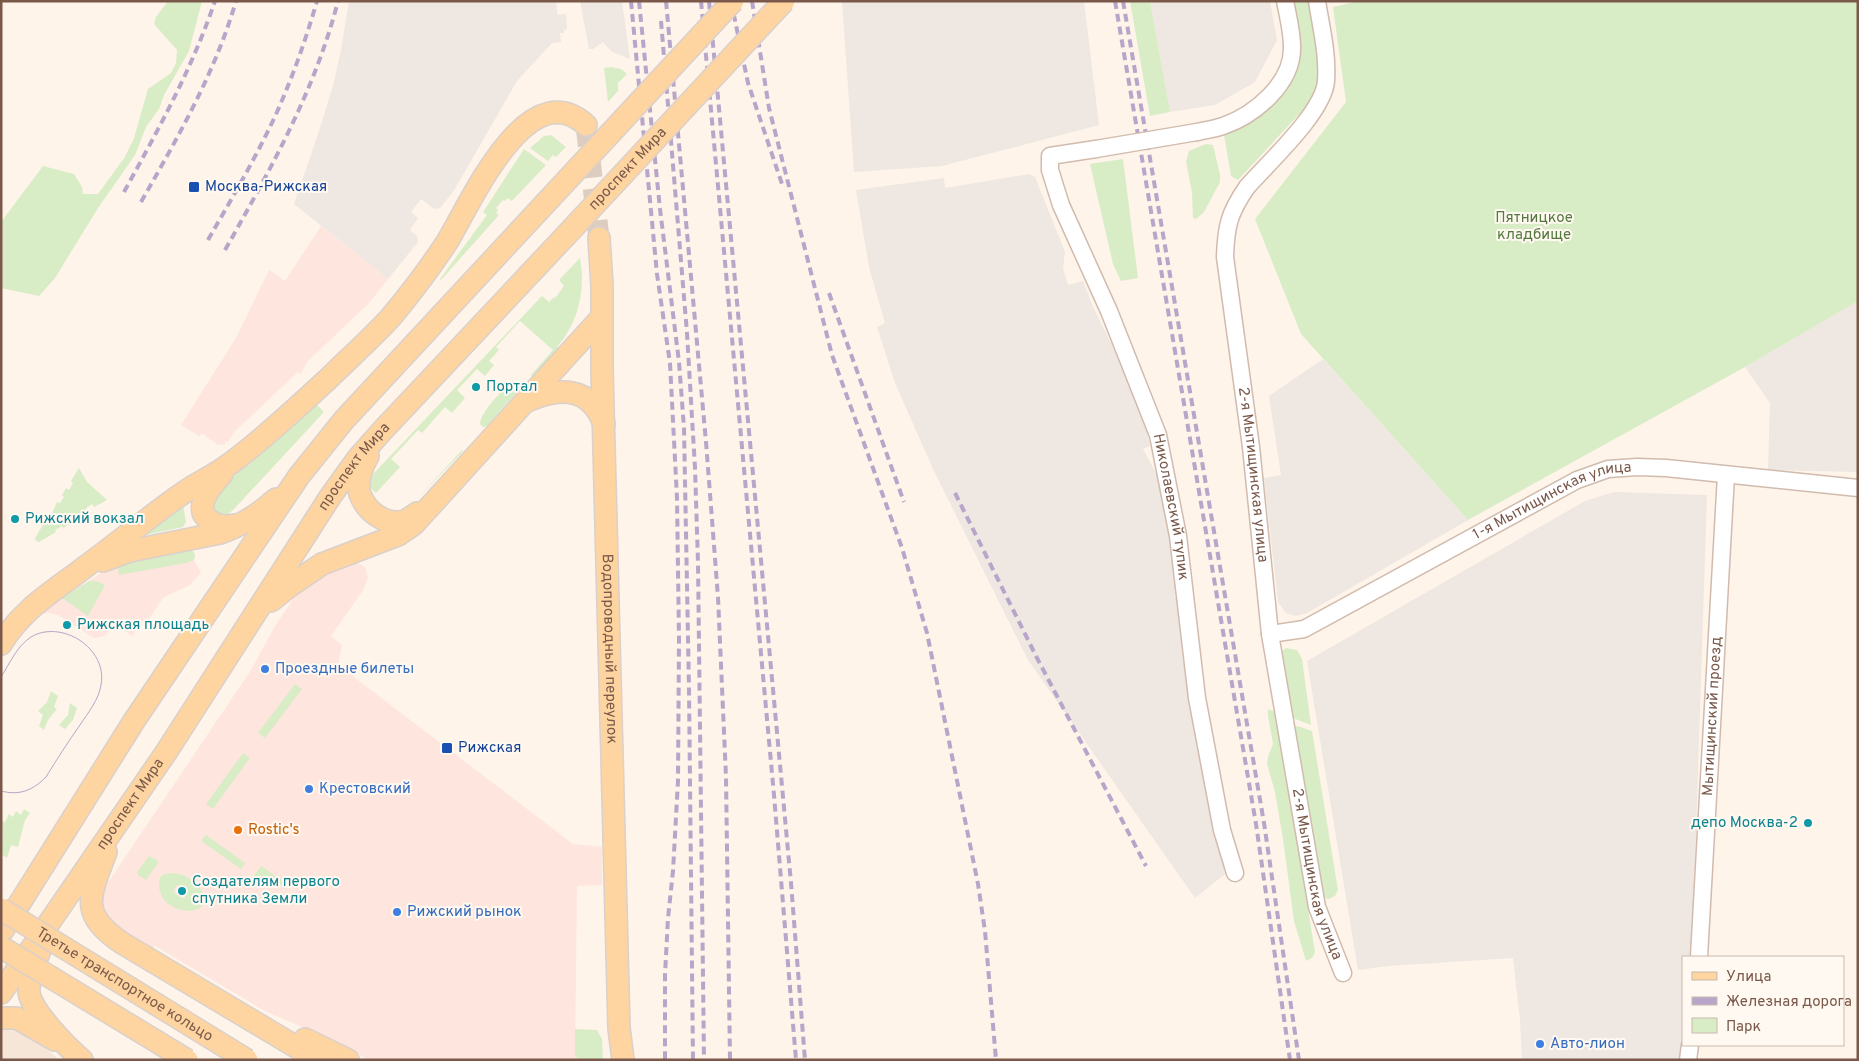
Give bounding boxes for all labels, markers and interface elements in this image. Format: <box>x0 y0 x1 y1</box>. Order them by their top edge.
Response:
street label: проспект Мира <box>585 123 671 214</box>
place label: Москва-Рижская <box>205 178 327 197</box>
marker: Москва-Рижская <box>187 180 201 194</box>
park label: Пятницкое кладбище <box>1495 209 1573 245</box>
place label: Портал <box>486 378 537 397</box>
marker: Портал <box>470 381 482 393</box>
street label: 2-я Мытищинская улица <box>1233 386 1272 563</box>
street label: проспект Мира <box>314 419 394 514</box>
street label: Николаевский тупик <box>1148 432 1193 581</box>
street label: 1-я Мытищинская улица <box>1470 458 1632 544</box>
place label: Рижский вокзал <box>25 510 144 529</box>
marker: Рижский вокзал <box>9 513 21 525</box>
street label: Водопроводный переулок <box>597 553 621 744</box>
place label: Рижская площадь <box>77 616 209 635</box>
marker: Рижская площадь <box>61 619 73 631</box>
street label: Мытищинский проезд <box>1699 636 1726 797</box>
place label: Проездные билеты <box>275 660 414 679</box>
marker: Проездные билеты <box>259 663 271 675</box>
place label: Рижская <box>458 739 521 758</box>
marker: Рижская <box>440 741 454 755</box>
street label: проспект Мира <box>93 755 169 854</box>
place label: Крестовский <box>319 780 411 799</box>
marker: Крестовский <box>303 783 315 795</box>
street label: 2-я Мытищинская улица <box>1287 787 1346 963</box>
place label: депо Москва-2 <box>1691 814 1798 833</box>
marker: депо Москва-2 <box>1802 817 1814 829</box>
place label: Rostic's <box>248 821 300 840</box>
marker: Rostic's <box>232 824 244 836</box>
place label: Создателям первого спутника Земли <box>192 873 340 909</box>
marker: Создателям первого спутника Земли <box>176 885 188 897</box>
place label: Рижский рынок <box>407 903 522 922</box>
marker: Рижский рынок <box>391 906 403 918</box>
street label: Третье транспортное кольцо <box>33 923 217 1046</box>
legend <box>1682 956 1844 1046</box>
text: Улица <box>1726 968 1771 987</box>
text: Железная дорога <box>1726 993 1852 1012</box>
text: Парк <box>1726 1018 1761 1037</box>
place label: Авто-лион <box>1550 1035 1625 1054</box>
marker: Авто-лион <box>1534 1038 1546 1050</box>

